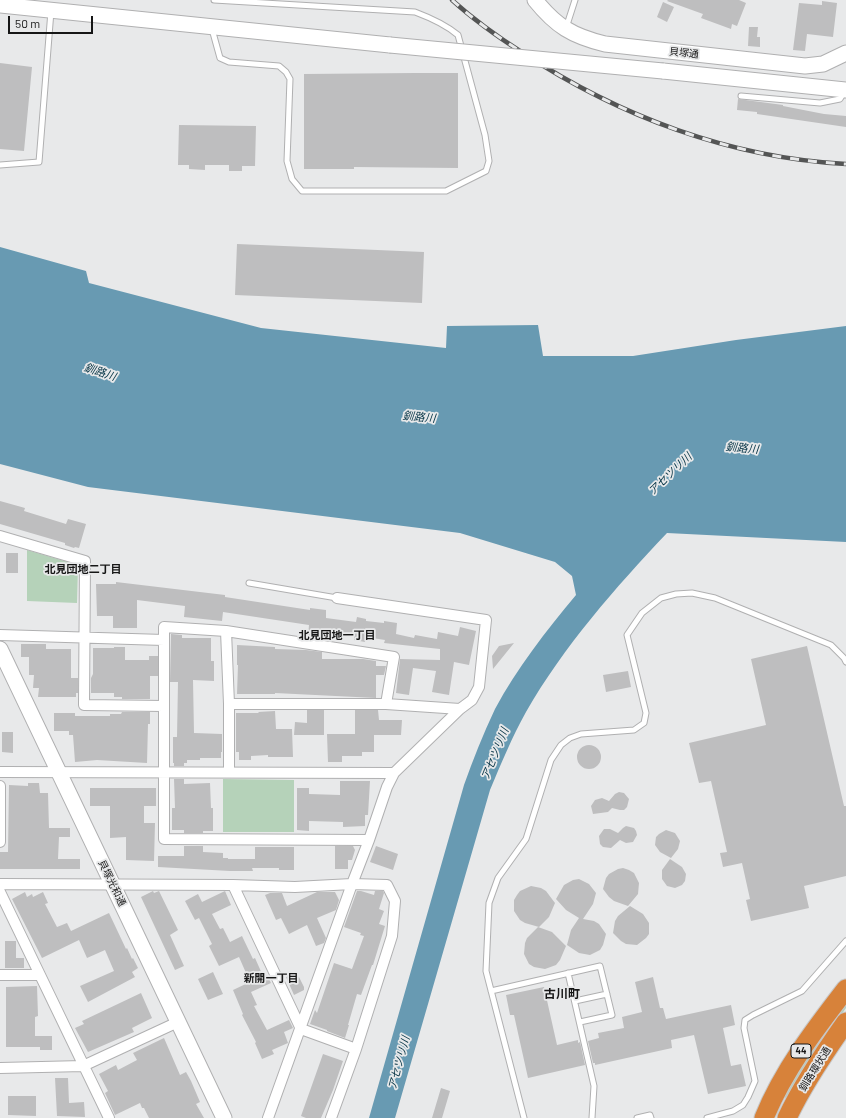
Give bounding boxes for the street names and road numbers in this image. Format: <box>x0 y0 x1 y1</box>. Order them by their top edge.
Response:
street label: 貝塚通 <box>668 45 700 61</box>
street label: 貝塚光和通 <box>96 858 128 908</box>
road number: 44 <box>791 1044 811 1058</box>
street label: 釧路環状通 <box>797 1045 833 1093</box>

